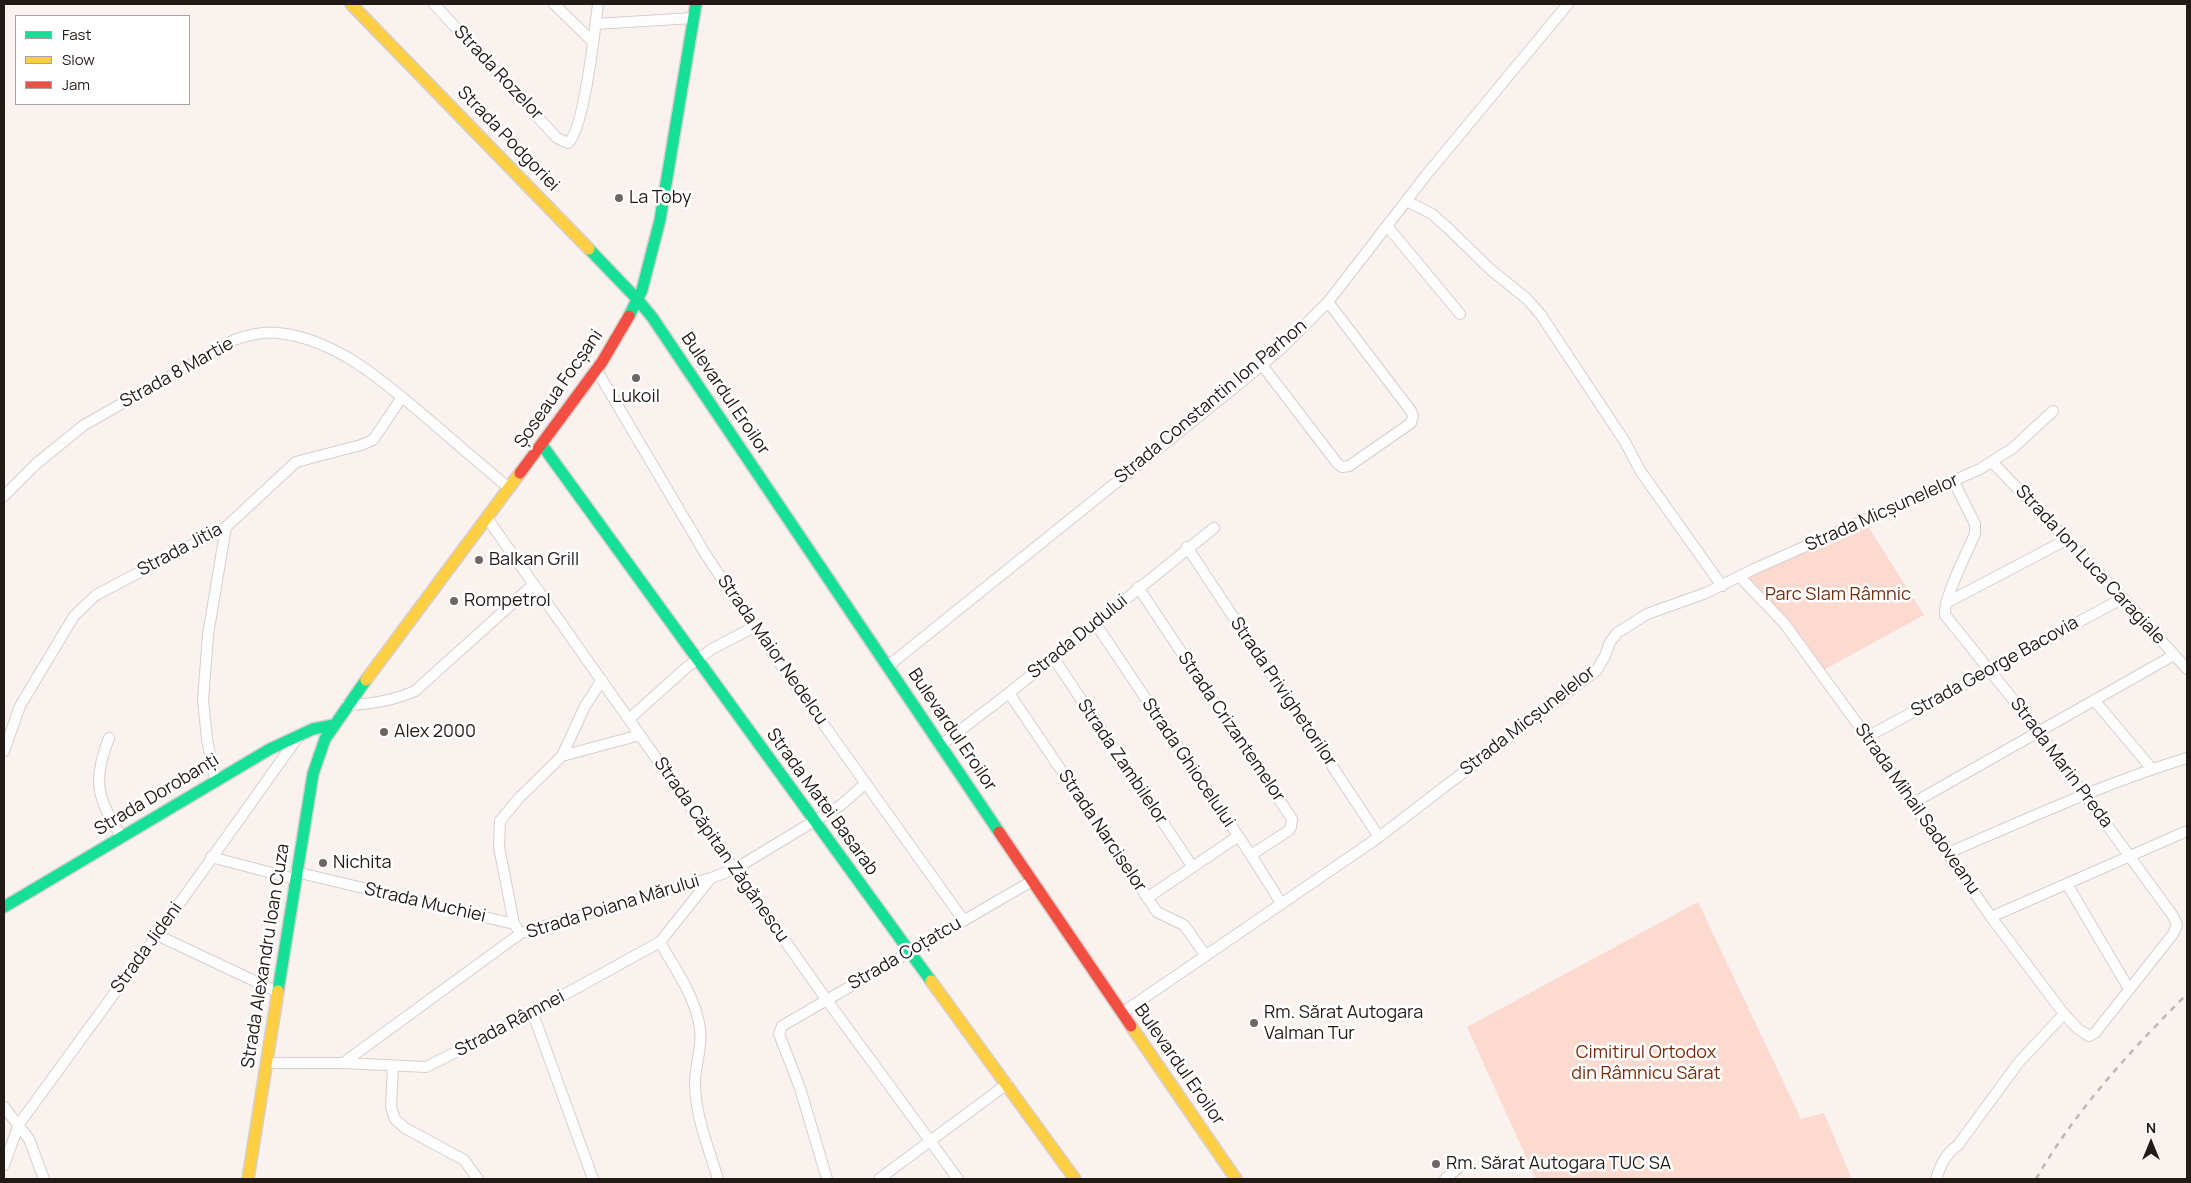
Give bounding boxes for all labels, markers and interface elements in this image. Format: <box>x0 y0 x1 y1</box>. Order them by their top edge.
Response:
legend <box>15 15 190 105</box>
street label: Strada Rozelor <box>449 21 547 125</box>
text: Fast <box>62 24 91 45</box>
text: Slow <box>62 49 95 70</box>
text: Jam <box>62 74 90 95</box>
street label: Strada Podgoriei <box>452 82 564 196</box>
place label: La Toby <box>629 187 691 209</box>
marker: La Toby <box>613 192 625 204</box>
street label: Strada Constantin Ion Parhon <box>1111 315 1311 489</box>
street label: Șoseaua Focșani <box>510 326 608 452</box>
street label: Bulevardul Eroilor <box>676 329 774 459</box>
street label: Strada 8 Martie <box>117 333 237 413</box>
marker: Lukoil <box>630 372 642 384</box>
place label: Lukoil <box>612 386 660 408</box>
street label: Strada Micșunelelor <box>1802 470 1962 556</box>
street label: Strada Ion Luca Caragiale <box>2011 481 2169 649</box>
street label: Strada Jitia <box>134 519 226 581</box>
place label: Balkan Grill <box>489 549 579 571</box>
marker: Balkan Grill <box>473 554 485 566</box>
street label: Strada Maior Nedelcu <box>712 571 832 729</box>
park label: Parc Slam Râmnic <box>1765 584 1911 606</box>
place label: Rompetrol <box>464 590 551 612</box>
street label: Strada Dudului <box>1024 590 1132 684</box>
marker: Rompetrol <box>448 595 460 607</box>
street label: Strada George Bacovia <box>1908 612 2082 722</box>
street label: Strada Privighetorilor <box>1225 613 1341 771</box>
street label: Strada Crizantemelor <box>1173 648 1289 806</box>
street label: Strada Micșunelelor <box>1456 662 1600 780</box>
street label: Bulevardul Eroilor <box>903 665 1001 795</box>
street label: Strada Ghiocelului <box>1137 694 1239 832</box>
street label: Strada Marin Preda <box>2005 694 2117 832</box>
street label: Strada Zambilelor <box>1072 695 1172 829</box>
street label: Strada Mihail Sadoveanu <box>1850 720 1984 898</box>
place label: Alex 2000 <box>394 721 476 743</box>
street label: Strada Matei Basarab <box>761 724 883 880</box>
marker: Alex 2000 <box>378 726 390 738</box>
street label: Strada Dorobanți <box>91 749 223 841</box>
street label: Strada Căpitan Zăgănescu <box>649 753 793 947</box>
street label: Strada Narciselor <box>1053 766 1151 896</box>
street label: Strada Alexandru Ioan Cuza <box>238 842 294 1070</box>
place label: Nichita <box>333 852 392 874</box>
marker: Nichita <box>317 857 329 869</box>
street label: Strada Poiana Mărului <box>524 870 702 944</box>
street label: Strada Muchiei <box>362 879 488 927</box>
street label: Strada Jideni <box>107 898 187 998</box>
street label: Strada Coțatcu <box>845 913 965 995</box>
street label: Strada Râmnei <box>452 986 568 1062</box>
street label: Bulevardul Eroilor <box>1129 1000 1229 1130</box>
place label: Rm. Sărat Autogara Valman Tur <box>1264 1002 1423 1044</box>
marker: Rm. Sărat Autogara Valman Tur <box>1248 1017 1260 1029</box>
park label: Cimitirul Ortodox din Râmnicu Sărat <box>1571 1042 1721 1084</box>
north arrow <box>2126 1118 2176 1168</box>
text: N <box>2146 1118 2156 1137</box>
place label: Rm. Sărat Autogara TUC SA <box>1446 1153 1671 1175</box>
marker: Rm. Sărat Autogara TUC SA <box>1430 1158 1442 1170</box>

